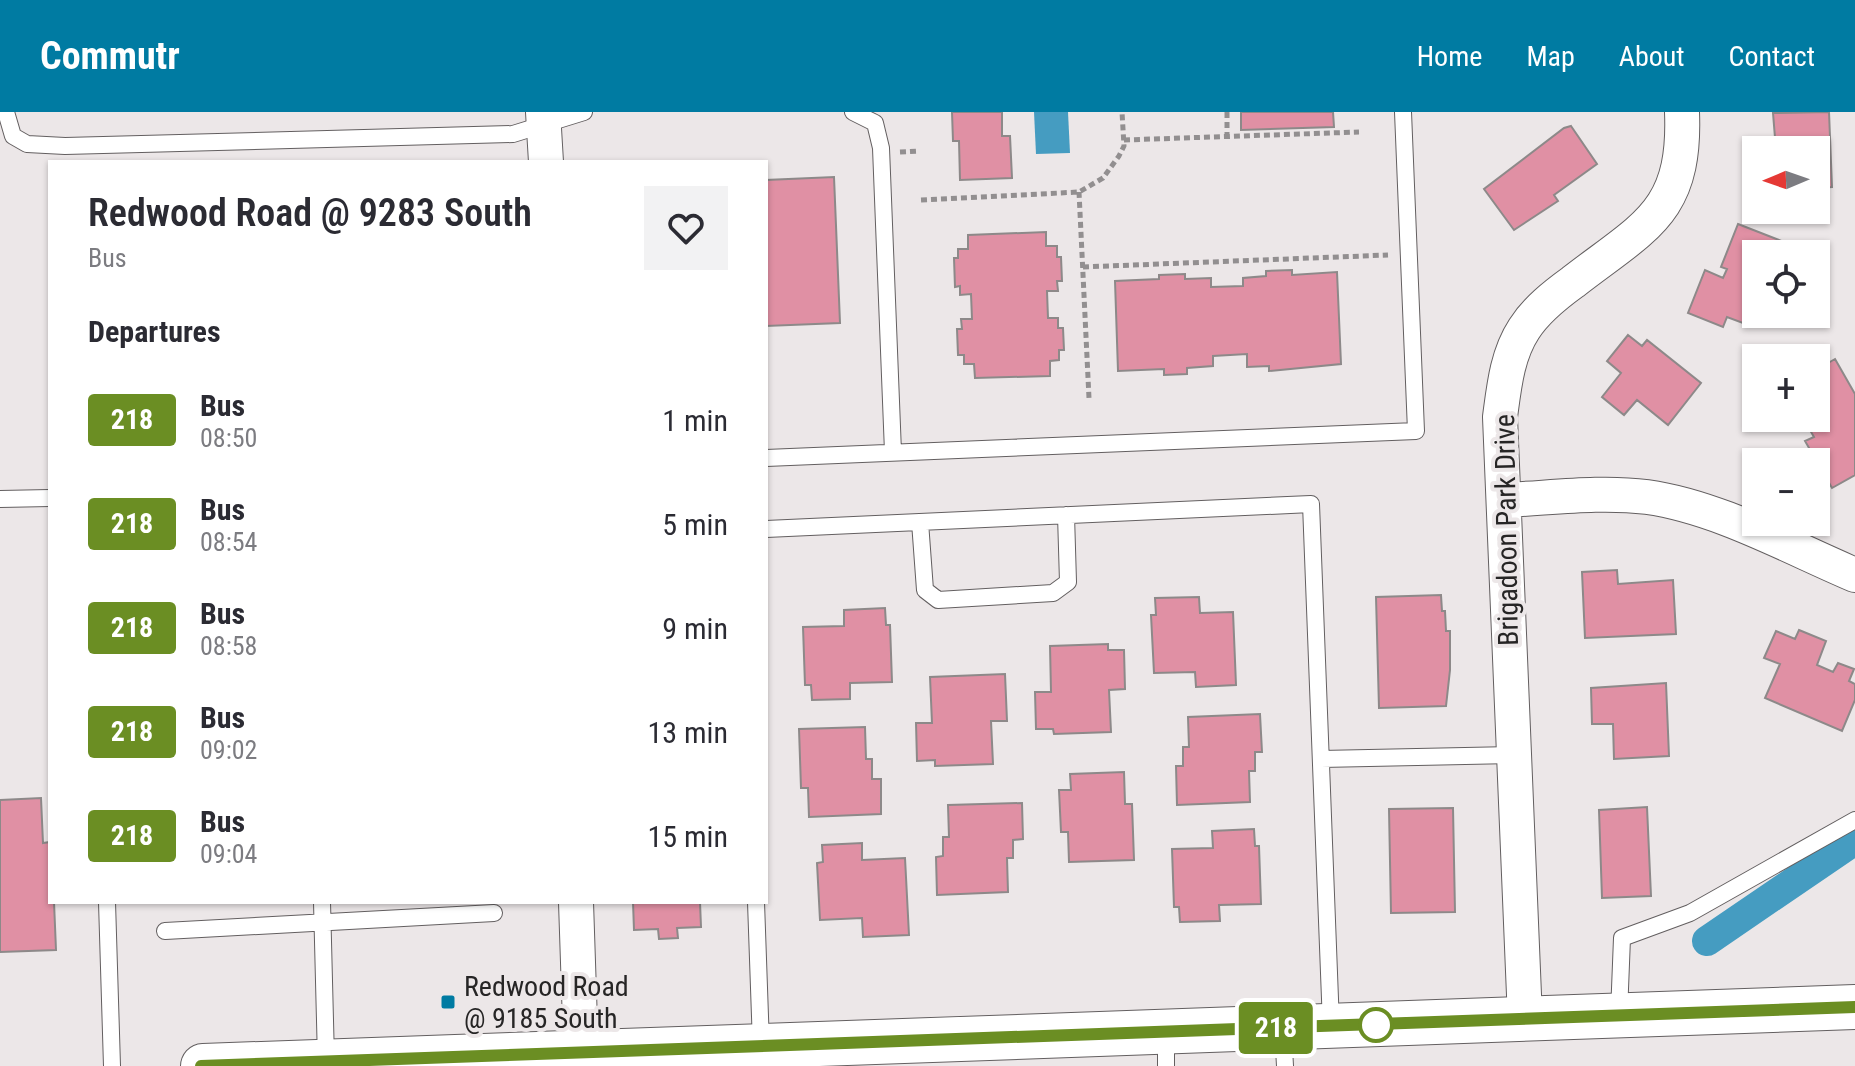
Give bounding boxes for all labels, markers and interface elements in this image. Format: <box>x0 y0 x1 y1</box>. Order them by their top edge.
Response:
text: Commutr <box>40 34 180 78</box>
text: Home <box>1417 40 1482 73</box>
text: Map <box>1526 40 1575 73</box>
text: About <box>1619 40 1685 73</box>
text: Contact <box>1729 40 1815 73</box>
north arrow <box>1742 136 1830 224</box>
map controls <box>1742 136 1830 536</box>
button: heart <box>644 186 728 270</box>
text: Redwood Road @ 9283 South <box>88 191 532 235</box>
button: locate <box>1742 240 1830 328</box>
text: Bus <box>88 243 127 273</box>
text: Departures <box>88 314 221 349</box>
button: + <box>1742 344 1830 432</box>
text: Bus <box>200 388 245 423</box>
text: 218 <box>111 403 153 436</box>
text: 1 min <box>662 403 728 438</box>
street label: Brigadoon Park Drive <box>1488 414 1525 646</box>
text: 08:50 <box>200 423 257 453</box>
button: − <box>1742 448 1830 536</box>
text: Bus <box>200 492 245 527</box>
text: 218 <box>111 507 153 540</box>
text: 5 min <box>662 507 728 542</box>
text: 08:54 <box>200 527 257 557</box>
text: Bus <box>200 596 245 631</box>
text: 218 <box>111 611 153 644</box>
text: 9 min <box>662 611 728 646</box>
text: 08:58 <box>200 631 257 661</box>
text: Bus <box>200 700 245 735</box>
text: 218 <box>111 715 153 748</box>
text: 13 min <box>647 715 728 750</box>
text: 09:02 <box>200 735 257 765</box>
text: Bus <box>200 804 245 839</box>
text: 218 <box>111 819 153 852</box>
text: 15 min <box>647 819 728 854</box>
text: 09:04 <box>200 839 257 869</box>
place label: Redwood Road @ 9185 South <box>464 970 629 1035</box>
marker: Redwood Road @ 9185 South <box>439 993 457 1011</box>
line badge: 218 <box>1230 1002 1322 1054</box>
unlabelled marker <box>1359 1008 1393 1042</box>
text: 218 <box>1255 1011 1297 1044</box>

